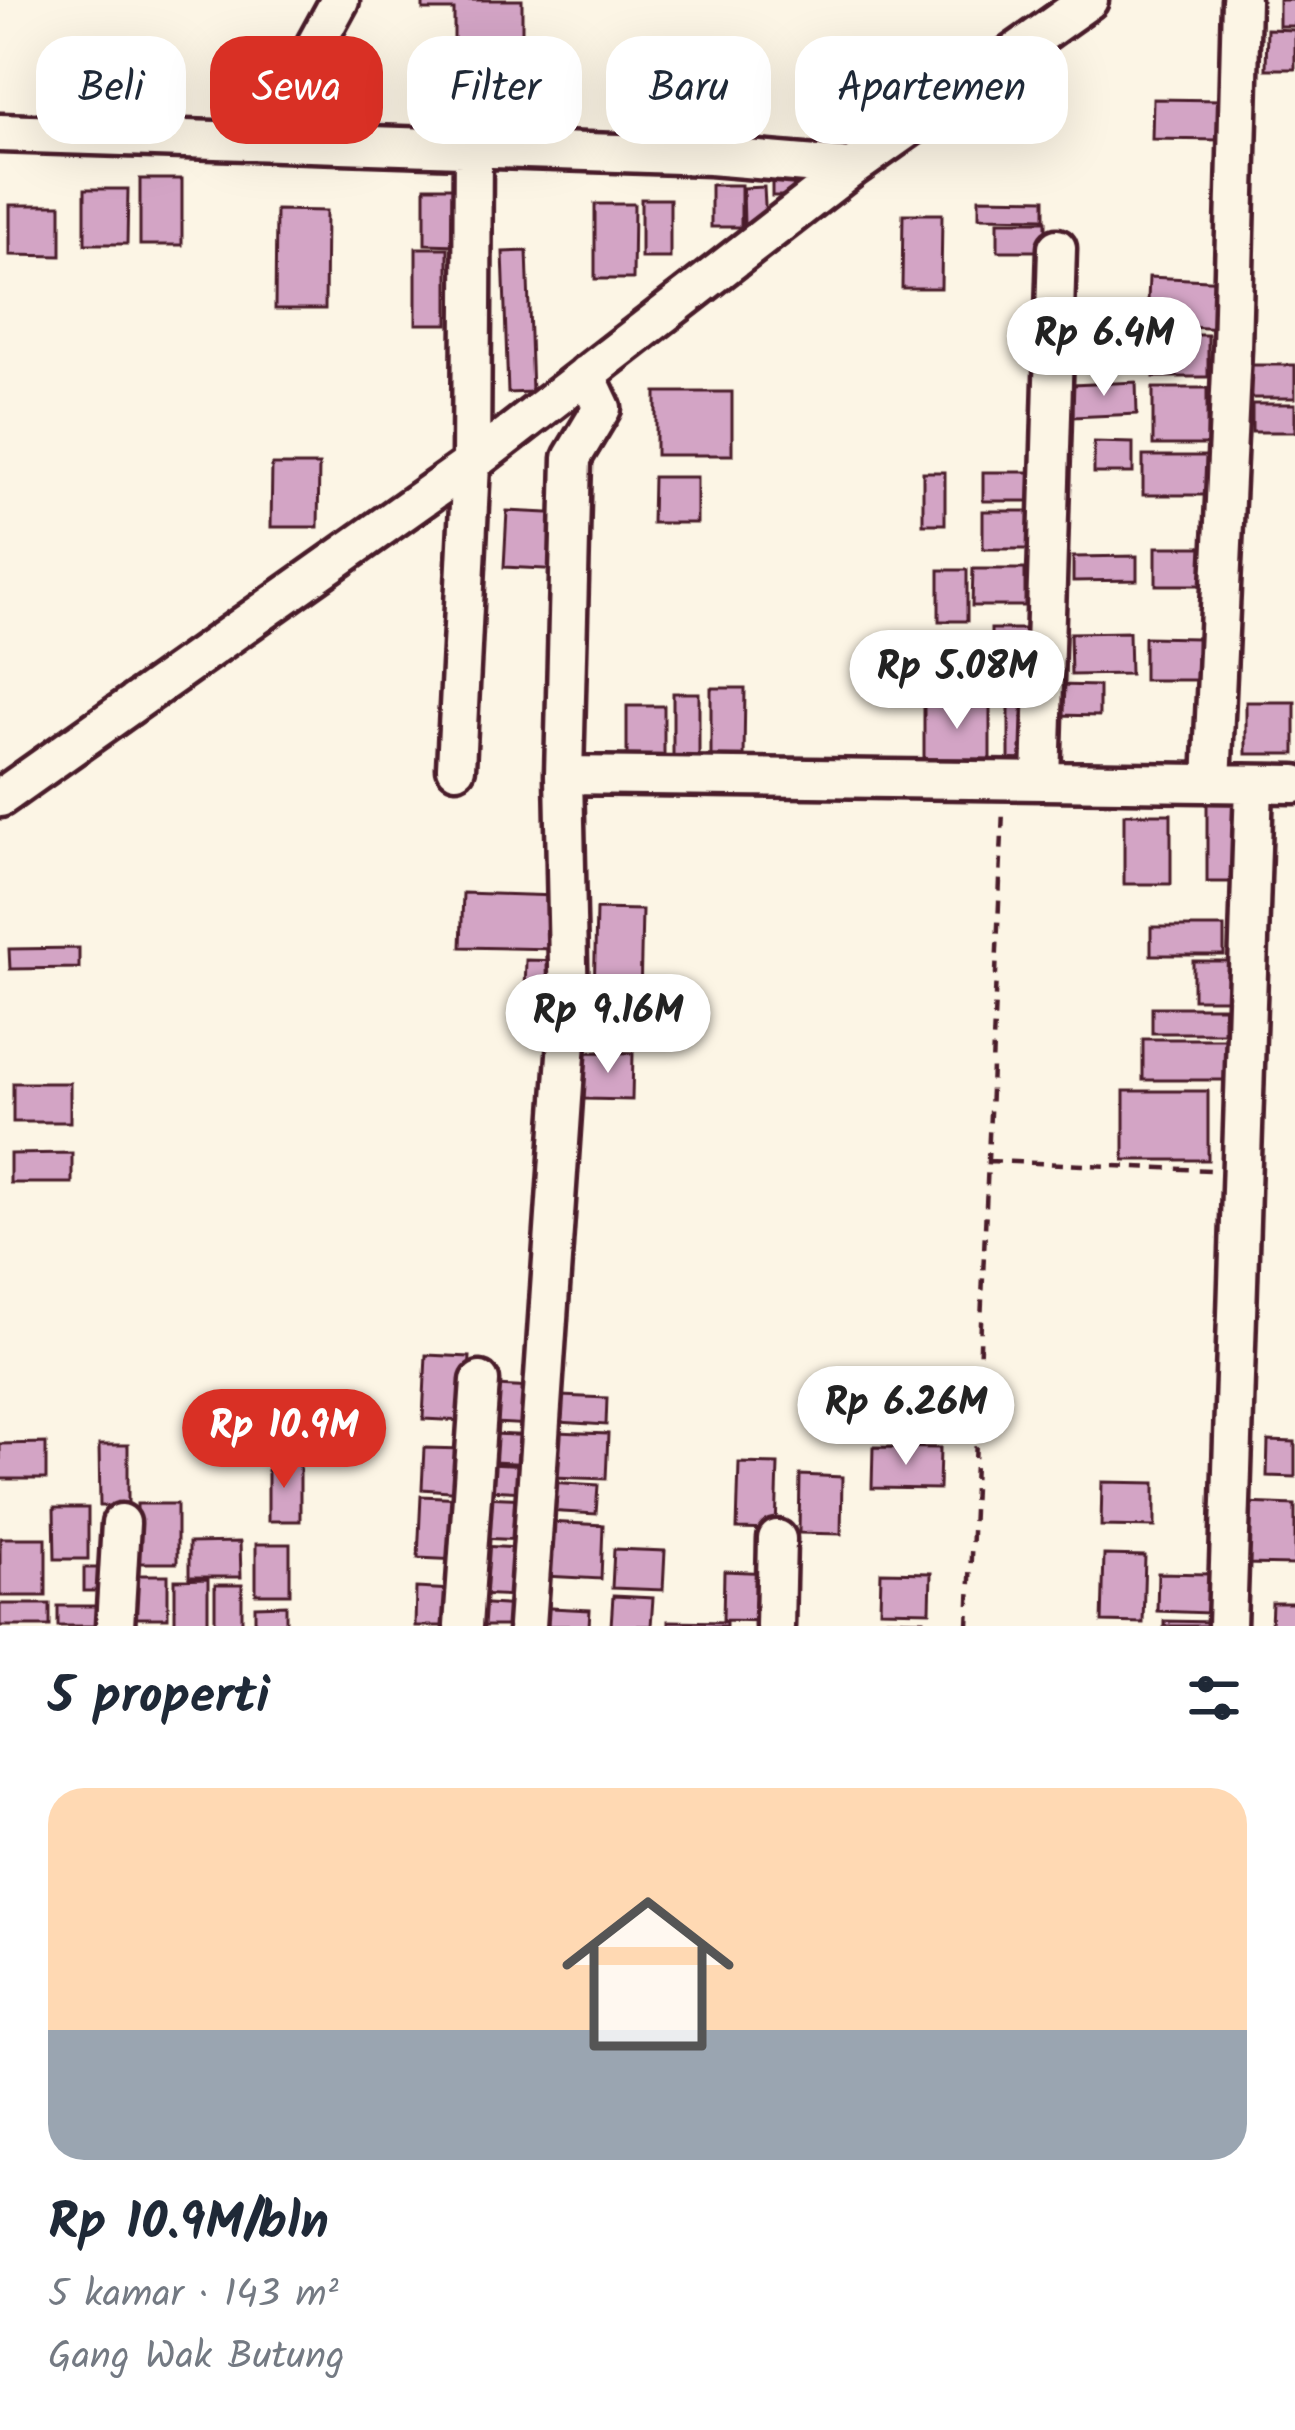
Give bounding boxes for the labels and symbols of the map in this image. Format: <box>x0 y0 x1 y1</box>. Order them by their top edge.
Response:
pin: Rp 6.4M <box>993 297 1215 399</box>
pin: Rp 5.08M <box>833 630 1081 732</box>
pin: Rp 9.16M <box>484 974 732 1076</box>
pin: Rp 6.26M <box>782 1366 1030 1468</box>
pin: Rp 10.9M <box>160 1389 408 1491</box>

